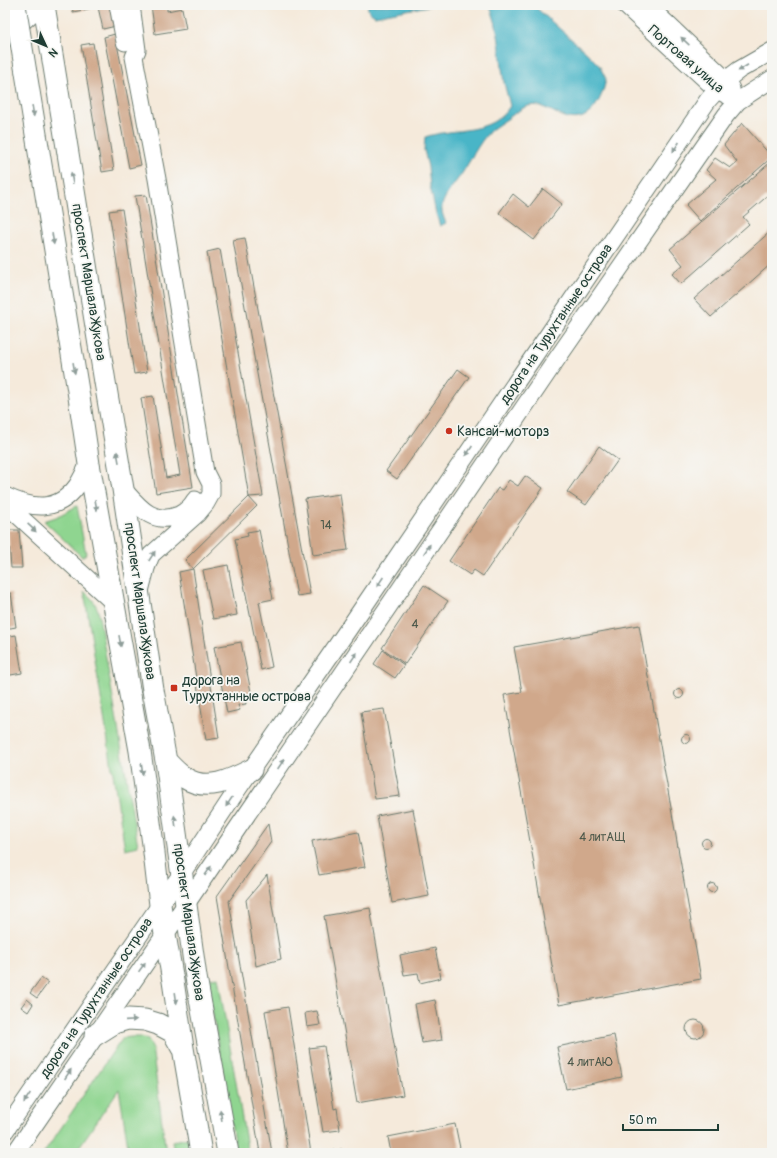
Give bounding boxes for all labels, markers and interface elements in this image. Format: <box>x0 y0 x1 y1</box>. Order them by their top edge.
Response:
street label: Портовая улица <box>645 21 727 97</box>
north arrow <box>26 26 66 66</box>
one-way arrow <box>680 36 690 46</box>
text: N <box>45 45 60 60</box>
one-way arrow <box>737 64 748 72</box>
one-way arrow <box>30 105 36 117</box>
one-way arrow <box>672 142 680 153</box>
one-way arrow <box>69 172 75 184</box>
street label: проспект Маршала Жукова <box>68 202 110 362</box>
one-way arrow <box>51 233 57 245</box>
street label: дорога на Турухтанные острова <box>496 241 616 407</box>
one-way arrow <box>71 362 77 374</box>
place label: Кансай-моторз <box>457 423 549 440</box>
marker: Кансай-моторз <box>444 426 454 436</box>
one-way arrow <box>465 446 473 457</box>
one-way arrow <box>115 451 121 463</box>
one-way arrow <box>93 499 99 511</box>
house number: 14 <box>320 518 332 533</box>
street label: проспект Маршала Жукова <box>121 521 159 681</box>
one-way arrow <box>27 523 37 532</box>
one-way arrow <box>423 544 431 554</box>
one-way arrow <box>148 551 156 562</box>
one-way arrow <box>376 577 384 587</box>
house number: 4 <box>412 617 419 632</box>
one-way arrow <box>118 635 124 647</box>
one-way arrow <box>350 651 358 662</box>
place label: дорога на Турухтанные острова <box>182 672 311 705</box>
marker: дорога на Турухтанные острова <box>169 683 179 693</box>
one-way arrow <box>277 759 285 769</box>
one-way arrow <box>139 763 145 776</box>
one-way arrow <box>226 796 233 808</box>
one-way arrow <box>172 815 178 827</box>
house number: 4 литАЩ <box>579 830 625 845</box>
street label: проспект Маршала Жукова <box>170 842 208 1002</box>
one-way arrow <box>204 866 212 876</box>
street label: дорога на Турухтанные острова <box>36 915 156 1081</box>
one-way arrow <box>138 962 146 973</box>
one-way arrow <box>173 992 179 1004</box>
one-way arrow <box>125 1017 137 1024</box>
house number: 4 литАЮ <box>567 1055 613 1070</box>
one-way arrow <box>64 1069 72 1080</box>
one-way arrow <box>23 1093 31 1103</box>
scale bar <box>623 1106 718 1132</box>
one-way arrow <box>218 1108 224 1121</box>
text: 50 m <box>629 1113 657 1128</box>

